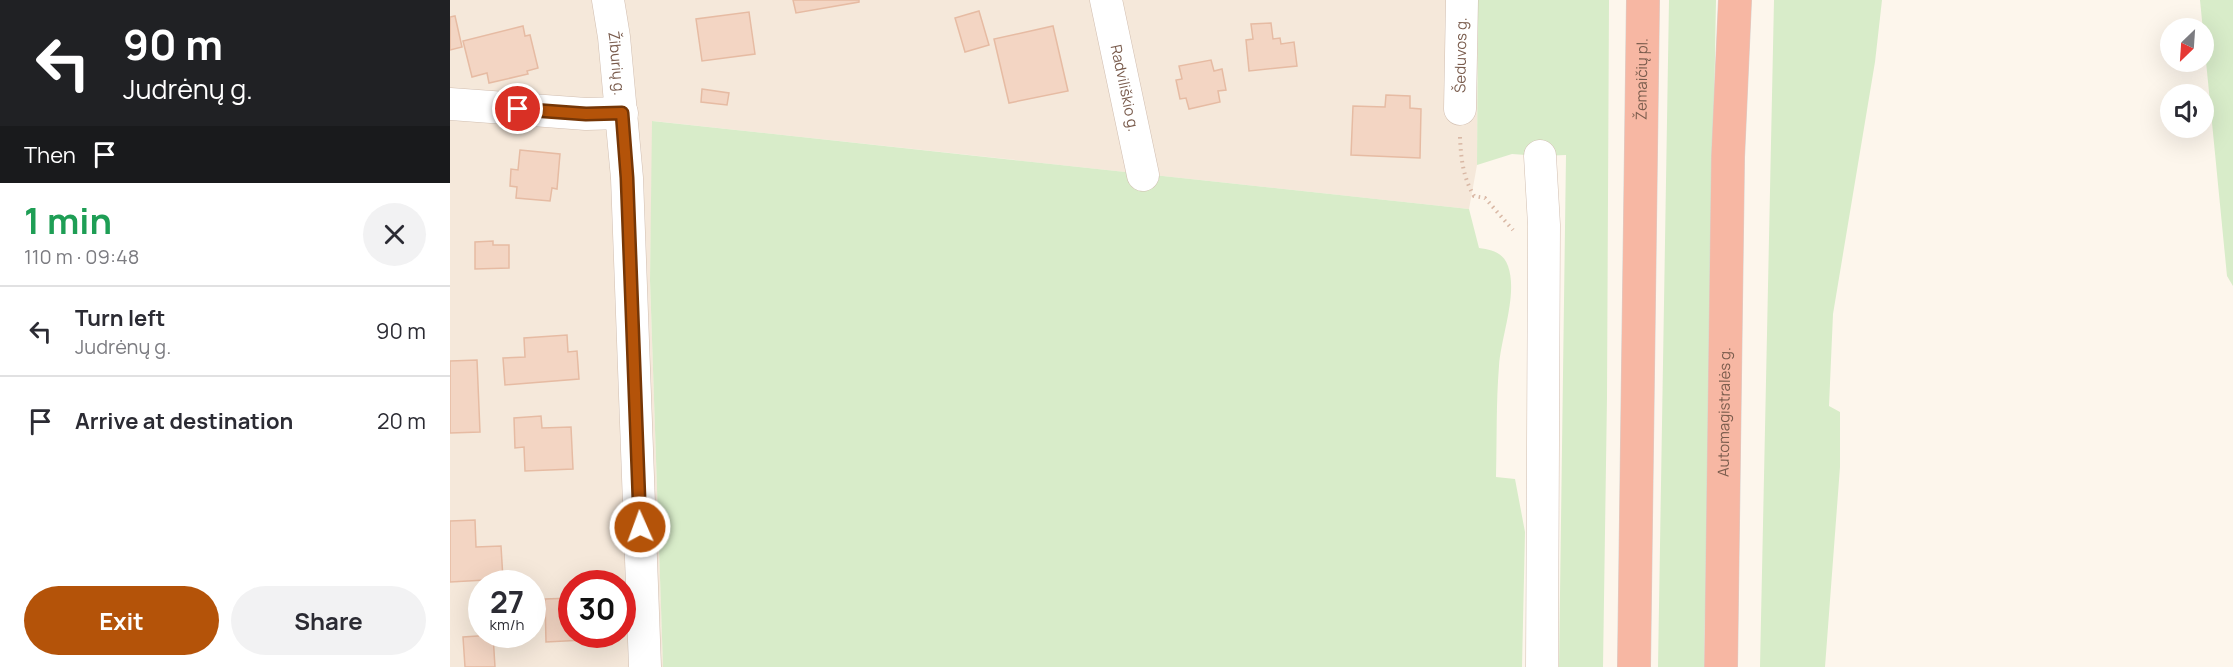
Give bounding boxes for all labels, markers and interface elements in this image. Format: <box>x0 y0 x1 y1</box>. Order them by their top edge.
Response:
text: 90 m <box>123 15 223 73</box>
street label: Šeduvos g. <box>1449 17 1472 93</box>
north arrow <box>2160 18 2214 72</box>
map controls <box>2160 18 2214 138</box>
icon: left <box>24 24 102 102</box>
street label: Žiburių g. <box>603 30 630 96</box>
street label: Žemaičių pl. <box>1630 38 1652 120</box>
street label: Radviliškio g. <box>1106 43 1145 133</box>
text: Judrėnų g. <box>123 70 253 107</box>
pin <box>492 83 543 134</box>
button: sound <box>2160 84 2214 138</box>
icon: arrive <box>501 92 534 125</box>
icon: arrive <box>88 138 121 171</box>
text: Then <box>24 140 76 170</box>
text: 1 min <box>24 196 112 245</box>
button: close <box>363 203 426 266</box>
text: 110 m · 09:48 <box>24 243 139 270</box>
text: Turn left <box>75 303 165 333</box>
icon: left <box>24 315 57 348</box>
text: 90 m <box>376 316 426 346</box>
text: Judrėnų g. <box>75 333 171 360</box>
street label: Automagistralės g. <box>1713 347 1735 477</box>
icon: arrive <box>24 405 57 438</box>
text: Arrive at destination <box>75 406 293 436</box>
text: 20 m <box>377 406 426 436</box>
position arrow <box>608 495 672 559</box>
speed limit sign: 30 <box>558 570 636 648</box>
text: 27 <box>490 581 524 622</box>
button: Exit <box>24 586 219 655</box>
button: Share <box>231 586 426 655</box>
text: km/h <box>490 614 524 635</box>

